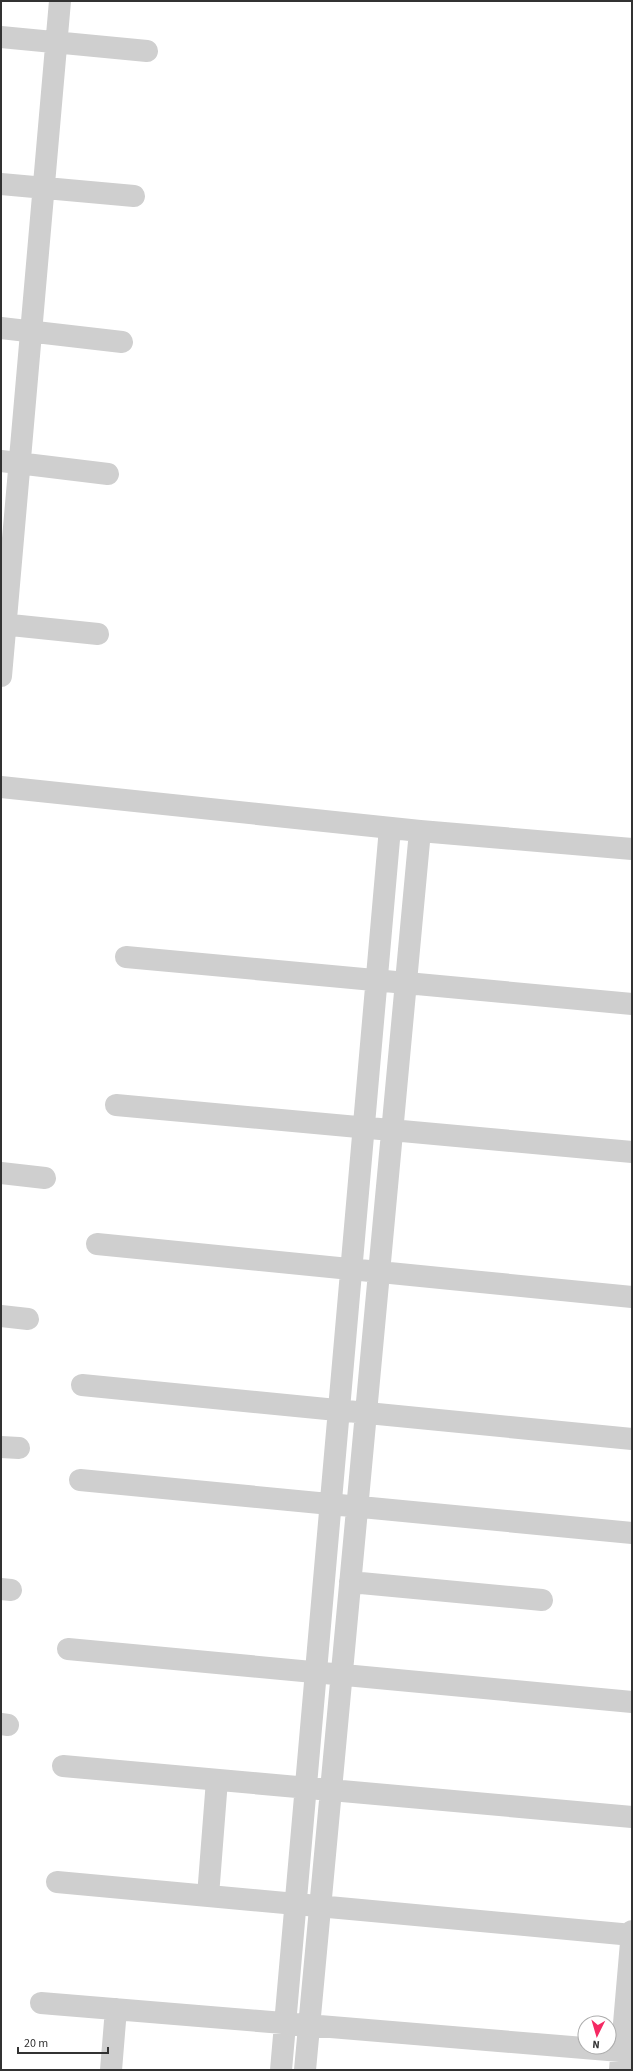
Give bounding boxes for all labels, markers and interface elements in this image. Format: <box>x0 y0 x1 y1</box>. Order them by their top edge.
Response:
north arrow <box>577 2015 617 2055</box>
scale bar <box>18 2029 108 2055</box>
text: 20 m <box>24 2035 48 2052</box>
text: N <box>592 2037 600 2052</box>

